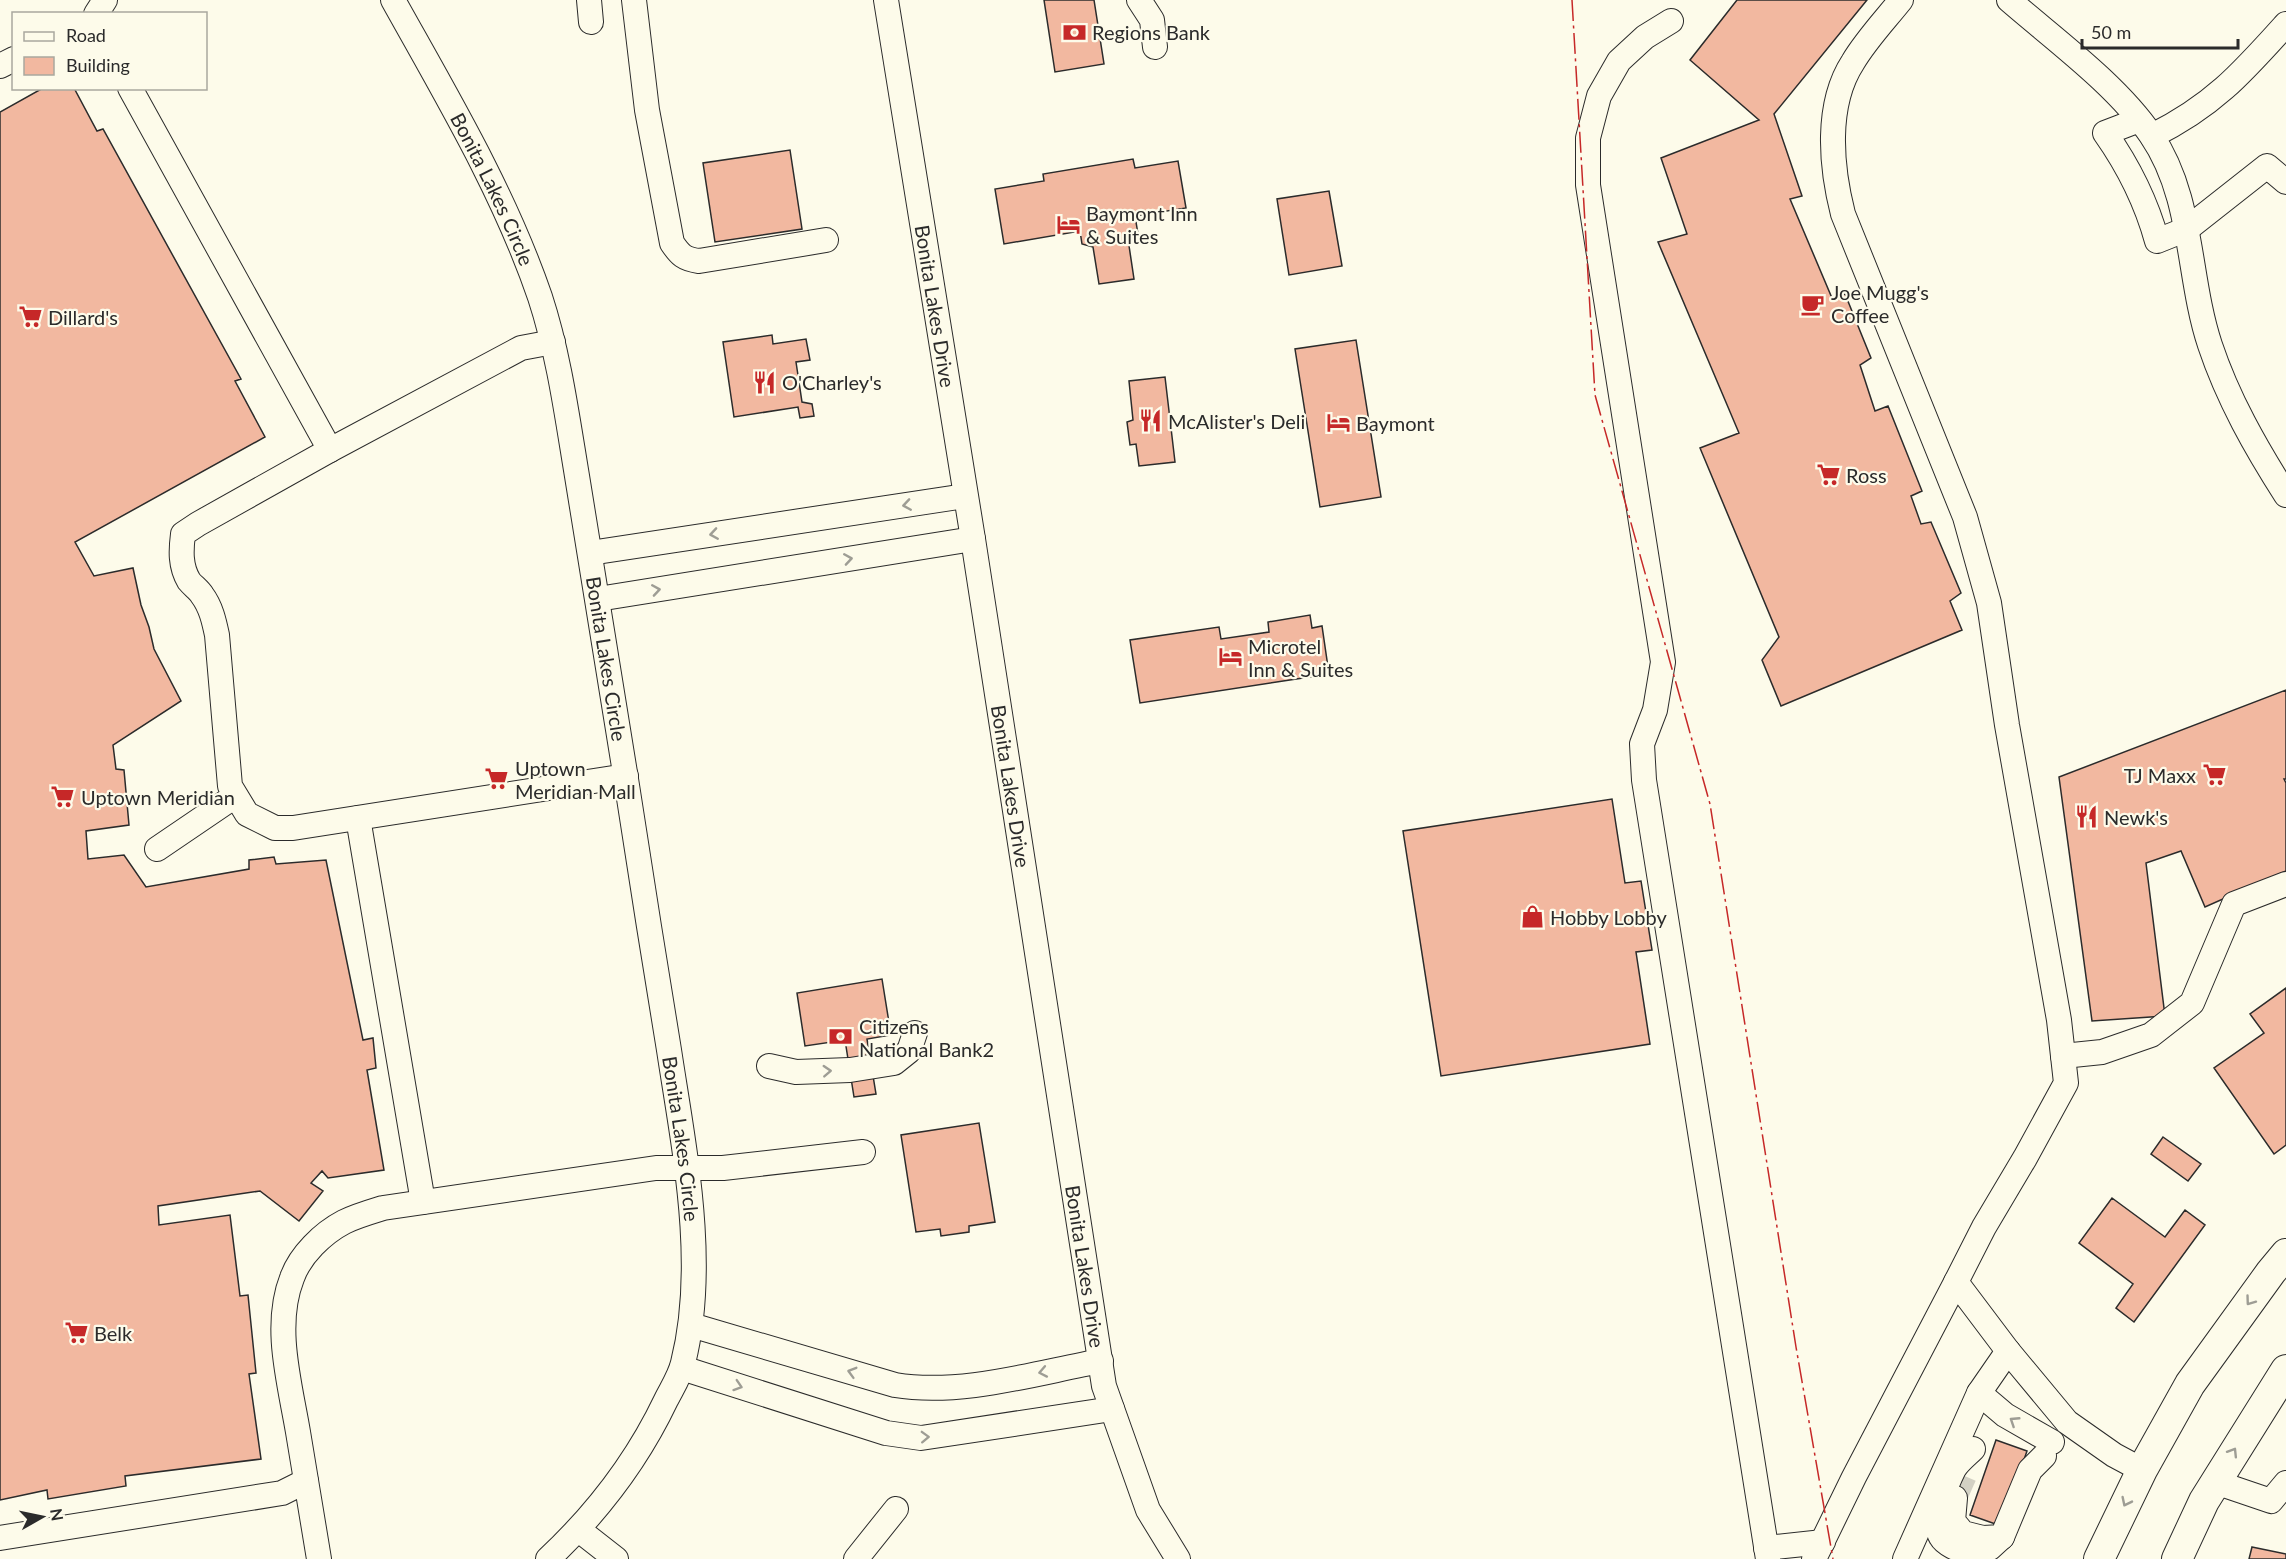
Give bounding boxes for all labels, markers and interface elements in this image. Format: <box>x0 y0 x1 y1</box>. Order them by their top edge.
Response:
legend <box>12 12 207 90</box>
scale bar <box>2082 12 2238 50</box>
bank icon: Regions Bank <box>1061 19 1087 45</box>
place label: Regions Bank <box>1092 20 1211 44</box>
text: 50 m <box>2091 21 2131 43</box>
text: Road <box>66 24 106 46</box>
text: Building <box>66 54 130 76</box>
street label: Bonita Lakes Circle <box>446 109 539 269</box>
place label: Baymont Inn & Suites <box>1086 201 1198 248</box>
hotel icon: Baymont Inn & Suites <box>1055 211 1081 237</box>
street label: Bonita Lakes Drive <box>910 223 960 389</box>
place label: Joe Mugg's Coffee <box>1831 280 1929 327</box>
cafe icon: Joe Mugg's Coffee <box>1800 291 1826 317</box>
supermarket icon: Dillard's <box>17 304 43 330</box>
place label: Dillard's <box>48 305 118 329</box>
restaurant icon: O'Charley's <box>751 369 777 395</box>
place label: O'Charley's <box>782 370 882 394</box>
restaurant icon: McAlister's Deli <box>1137 408 1163 434</box>
place label: McAlister's Deli <box>1168 409 1305 433</box>
hotel icon: Baymont <box>1325 410 1351 436</box>
place label: Baymont <box>1356 411 1435 435</box>
supermarket icon: Ross <box>1815 462 1841 488</box>
place label: Ross <box>1846 463 1887 487</box>
one-way arrow <box>902 499 911 511</box>
one-way arrow <box>709 527 719 540</box>
one-way arrow <box>843 553 853 566</box>
street label: Bonita Lakes Circle <box>582 575 632 743</box>
one-way arrow <box>651 584 660 596</box>
place label: Microtel Inn & Suites <box>1248 634 1353 681</box>
hotel icon: Microtel Inn & Suites <box>1217 644 1243 670</box>
street label: Bonita Lakes Drive <box>987 703 1036 869</box>
place label: Uptown Meridian Mall <box>515 756 636 803</box>
supermarket icon: TJ Maxx <box>2201 762 2227 788</box>
place label: TJ Maxx <box>2124 763 2196 787</box>
supermarket icon: Uptown Meridian Mall <box>484 766 510 792</box>
supermarket icon: Uptown Meridian <box>50 784 76 810</box>
place label: Uptown Meridian <box>81 785 235 809</box>
restaurant icon: Newk's <box>2073 804 2099 830</box>
place label: Newk's <box>2104 805 2168 829</box>
shop icon: Hobby Lobby <box>1519 904 1545 930</box>
place label: Hobby Lobby <box>1550 905 1667 929</box>
place label: Citizens National Bank2 <box>859 1014 994 1061</box>
bank icon: Citizens National Bank2 <box>828 1024 854 1050</box>
street label: Bonita Lakes Circle <box>658 1055 704 1222</box>
one-way arrow <box>822 1064 831 1077</box>
street label: Bonita Lakes Drive <box>1061 1183 1110 1349</box>
one-way arrow <box>2246 1294 2257 1305</box>
supermarket icon: Belk <box>63 1320 89 1346</box>
place label: Belk <box>94 1321 133 1345</box>
one-way arrow <box>1038 1365 1048 1378</box>
one-way arrow <box>847 1367 858 1379</box>
one-way arrow <box>732 1379 743 1391</box>
one-way arrow <box>2009 1417 2020 1428</box>
one-way arrow <box>921 1431 930 1443</box>
one-way arrow <box>2226 1448 2238 1458</box>
north arrow <box>12 1487 72 1547</box>
one-way arrow <box>2122 1496 2134 1507</box>
text: N <box>47 1507 68 1522</box>

